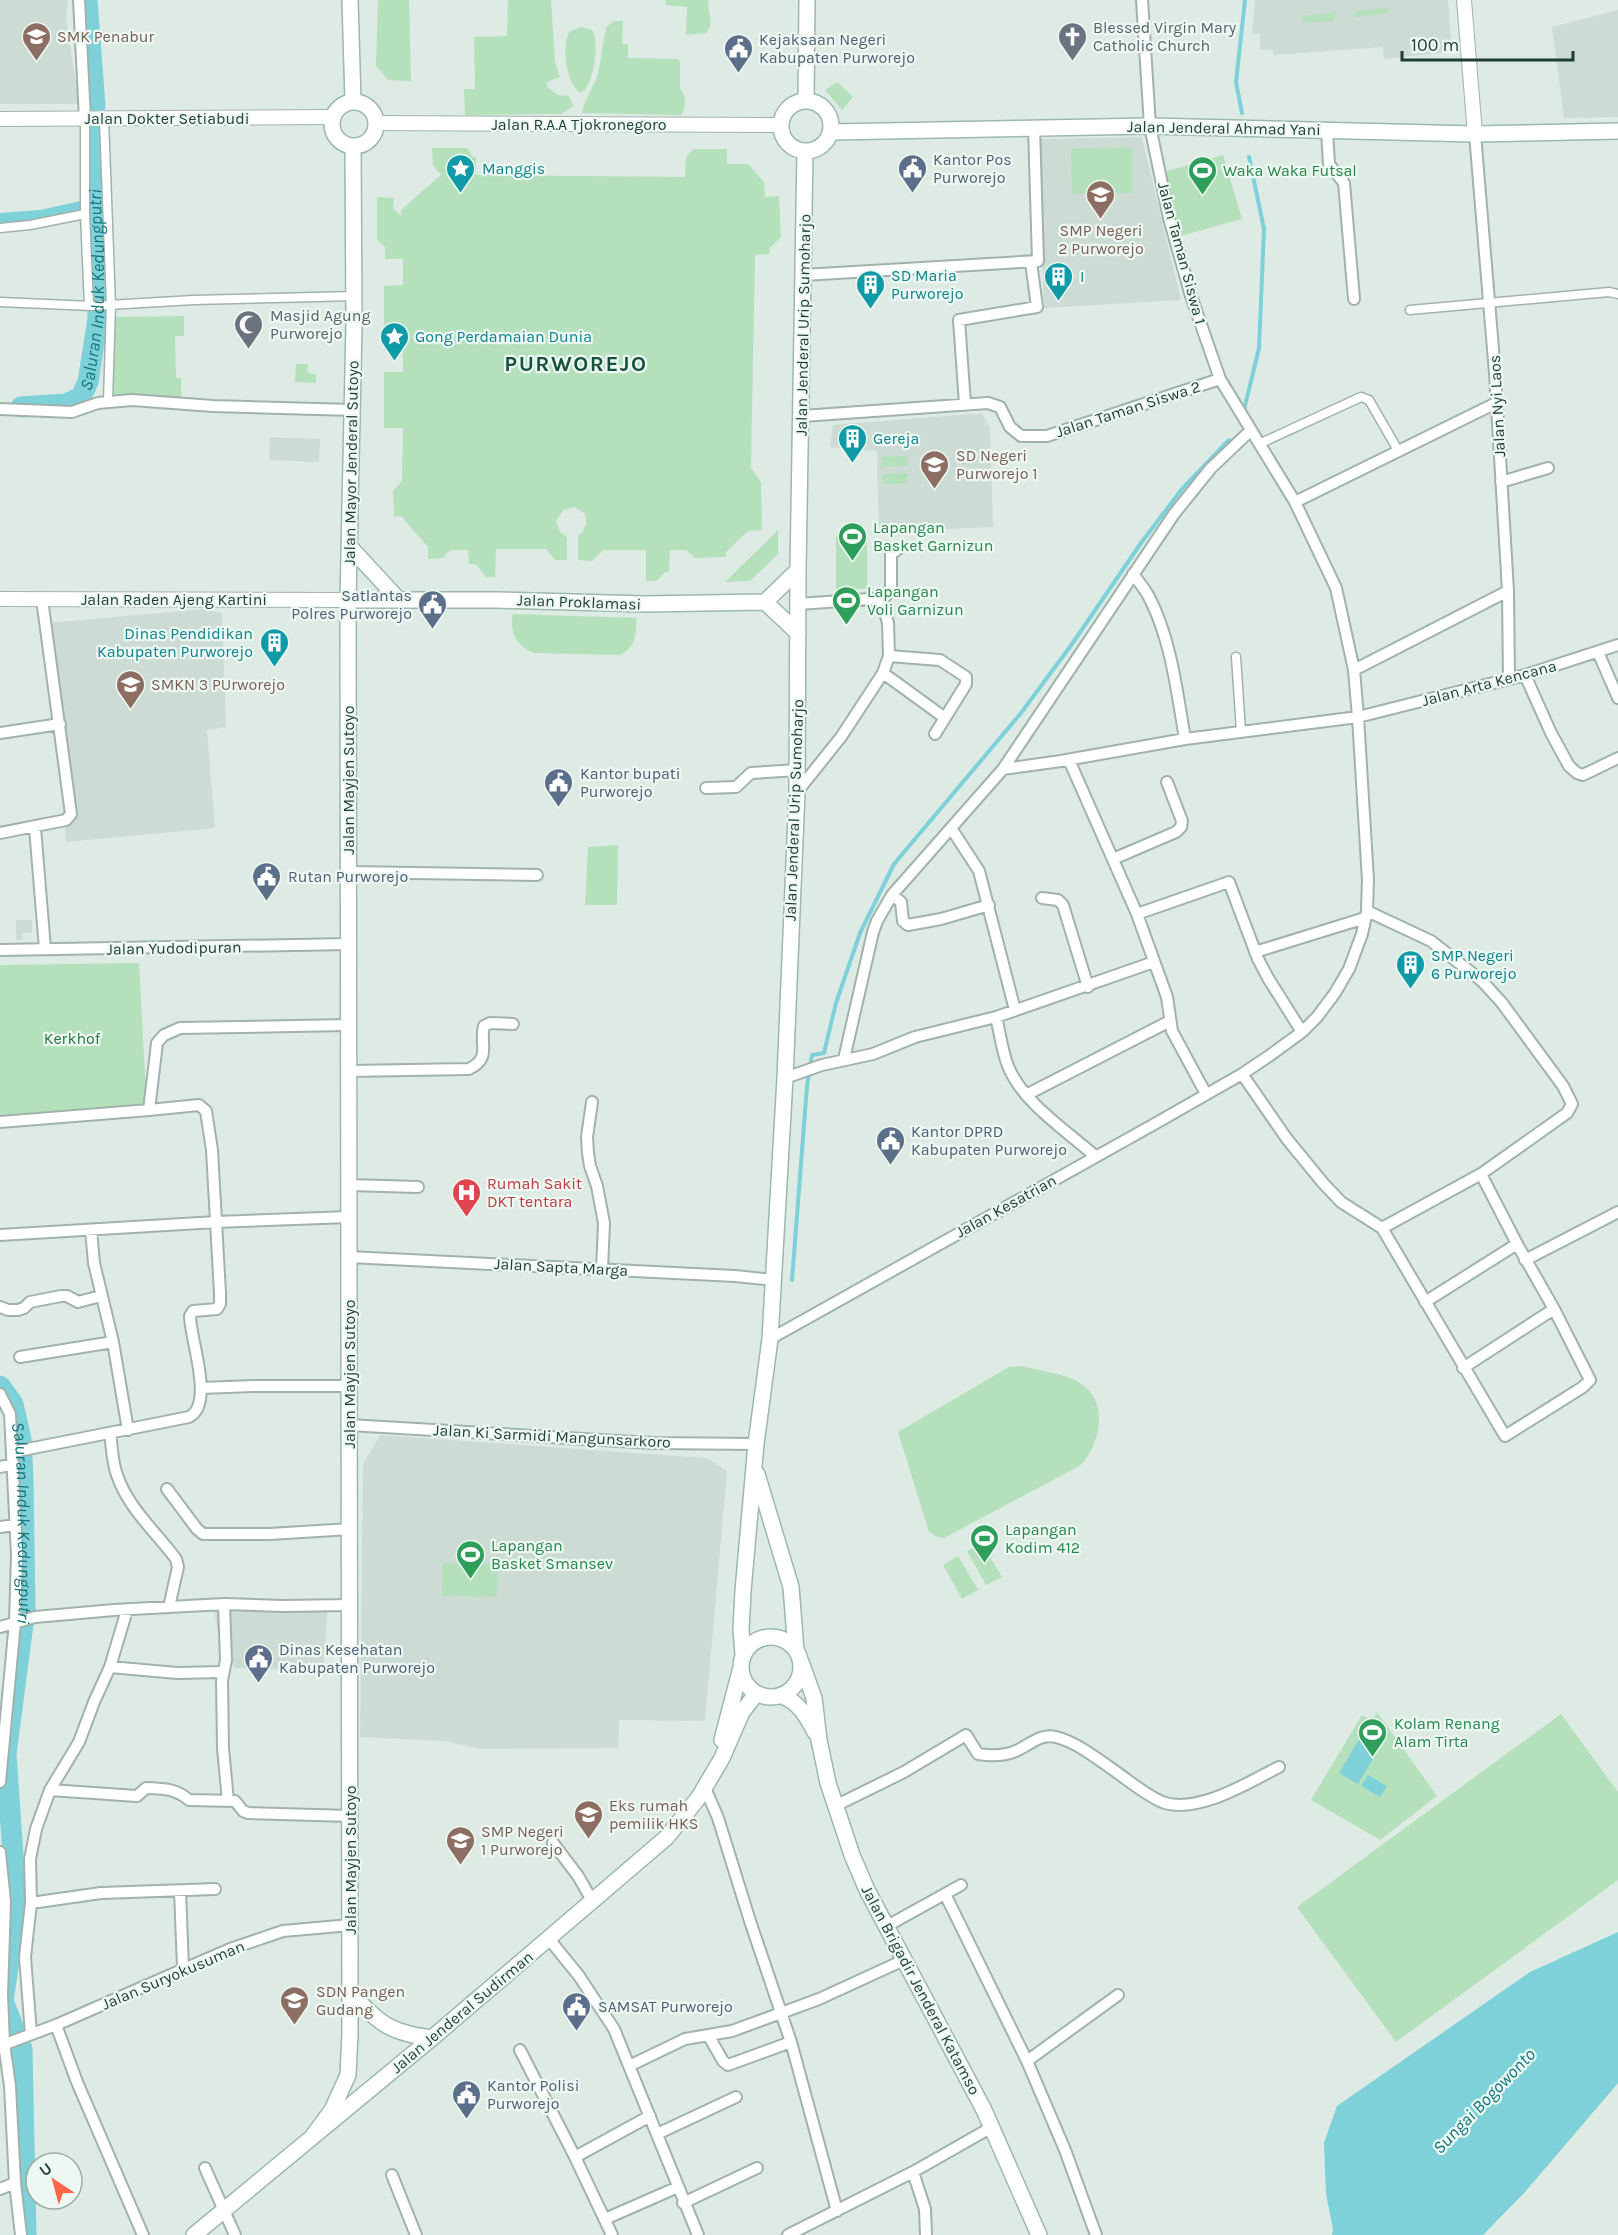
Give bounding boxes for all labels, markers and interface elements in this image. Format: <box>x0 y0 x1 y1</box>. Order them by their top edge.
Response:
place label: Blessed Virgin Mary Catholic Church <box>1093 18 1237 55</box>
school or university icon: SMK Penabur <box>20 20 52 62</box>
church icon: Blessed Virgin Mary Catholic Church <box>1056 20 1088 62</box>
scale bar <box>1402 24 1573 62</box>
place label: SMK Penabur <box>57 27 154 46</box>
place label: Kejaksaan Negeri Kabupaten Purworejo <box>759 30 915 67</box>
public building icon: Kejaksaan Negeri Kabupaten Purworejo <box>722 32 754 74</box>
text: 100 m <box>1411 34 1459 56</box>
street label: Jalan Dokter Setiabudi <box>84 109 250 128</box>
street label: Jalan R.A.A Tjokronegoro <box>491 115 667 134</box>
street label: Jalan Jenderal Ahmad Yani <box>1127 117 1321 139</box>
place label: Kantor Pos Purworejo <box>933 150 1012 187</box>
place icon: Manggis <box>445 152 477 194</box>
public building icon: Kantor Pos Purworejo <box>896 152 928 194</box>
sports icon: Waka Waka Futsal <box>1186 154 1218 196</box>
place label: Manggis <box>482 159 545 178</box>
place label: Waka Waka Futsal <box>1223 161 1357 180</box>
school or university icon: SMP Negeri 2 Purworejo <box>1085 178 1117 220</box>
street label: Jalan Taman Siswa 1 <box>1154 180 1210 326</box>
water label: Saluran Induk Kedungputri <box>75 189 109 394</box>
street label: Jalan Jenderal Urip Sumoharjo <box>792 214 814 436</box>
place label: SMP Negeri 2 Purworejo <box>1058 221 1144 258</box>
building icon: I <box>1043 260 1075 302</box>
place label: SD Maria Purworejo <box>891 266 963 303</box>
place label: I <box>1080 267 1084 286</box>
building icon: SD Maria Purworejo <box>854 268 886 310</box>
place label: Masjid Agung Purworejo <box>270 306 370 343</box>
mosque icon: Masjid Agung Purworejo <box>233 308 265 350</box>
place icon: Gong Perdamaian Dunia <box>378 320 410 362</box>
place label: Gong Perdamaian Dunia <box>415 327 592 346</box>
district label: PURWOREJO <box>504 351 648 377</box>
street label: Jalan Nyi Laos <box>1485 354 1509 458</box>
street label: Jalan Mayor Jenderal Sutoyo <box>340 360 362 566</box>
street label: Jalan Taman Siswa 2 <box>1053 377 1203 441</box>
building icon: Gereja <box>836 422 868 464</box>
place label: Gereja <box>873 429 919 448</box>
place label: SD Negeri Purworejo 1 <box>956 446 1038 483</box>
school or university icon: SD Negeri Purworejo 1 <box>919 448 951 490</box>
place label: Lapangan Basket Garnizun <box>873 518 993 555</box>
sports icon: Lapangan Basket Garnizun <box>836 520 868 562</box>
place label: Lapangan Voli Garnizun <box>867 582 964 619</box>
sports icon: Lapangan Voli Garnizun <box>830 584 862 626</box>
place label: Satlantas Polres Purworejo <box>291 586 412 623</box>
public building icon: Satlantas Polres Purworejo <box>417 588 449 630</box>
street label: Jalan Raden Ajeng Kartini <box>81 590 267 609</box>
street label: Jalan Proklamasi <box>516 590 642 614</box>
place label: Dinas Pendidikan Kabupaten Purworejo <box>97 624 253 661</box>
building icon: Dinas Pendidikan Kabupaten Purworejo <box>258 626 290 668</box>
street label: Jalan Arta Kencana <box>1420 656 1558 710</box>
school or university icon: SMKN 3 PUrworejo <box>114 668 146 710</box>
place label: SMKN 3 PUrworejo <box>151 675 285 694</box>
street label: Jalan Jenderal Urip Sumoharjo <box>781 699 807 921</box>
street label: Jalan Mayjen Sutoyo <box>339 706 358 854</box>
place label: Kantor bupati Purworejo <box>580 764 681 801</box>
public building icon: Kantor bupati Purworejo <box>543 766 575 808</box>
public building icon: Rutan Purworejo <box>251 860 283 902</box>
place label: Rutan Purworejo <box>288 867 408 886</box>
street label: Jalan Yudodipuran <box>106 937 242 959</box>
place label: SMP Negeri 6 Purworejo <box>1431 946 1516 983</box>
building icon: SMP Negeri 6 Purworejo <box>1394 948 1426 990</box>
park label: Kerkhof <box>44 1029 101 1048</box>
place label: Kantor DPRD Kabupaten Purworejo <box>911 1122 1067 1159</box>
public building icon: Kantor DPRD Kabupaten Purworejo <box>874 1124 906 1166</box>
street label: Jalan Kesatrian <box>952 1170 1060 1242</box>
place label: Rumah Sakit DKT tentara <box>487 1174 582 1211</box>
hospital icon: Rumah Sakit DKT tentara <box>450 1176 482 1218</box>
street label: Jalan Sapta Marga <box>493 1254 629 1280</box>
street label: Jalan Mayjen Sutoyo <box>340 1300 359 1448</box>
water label: Saluran Induk Kedungputri <box>6 1420 36 1625</box>
street label: Jalan Ki Sarmidi Mangunsarkoro <box>433 1420 671 1452</box>
place label: Lapangan Kodim 412 <box>1005 1520 1080 1557</box>
sports icon: Lapangan Kodim 412 <box>968 1522 1000 1564</box>
place label: Lapangan Basket Smansev <box>491 1536 613 1573</box>
sports icon: Lapangan Basket Smansev <box>454 1538 486 1580</box>
place label: Dinas Kesehatan Kabupaten Purworejo <box>279 1640 435 1677</box>
public building icon: Dinas Kesehatan Kabupaten Purworejo <box>242 1642 274 1684</box>
place label: Kolam Renang Alam Tirta <box>1394 1714 1500 1751</box>
sports icon: Kolam Renang Alam Tirta <box>1357 1716 1389 1758</box>
street label: Jalan Mayjen Sutoyo <box>341 1786 360 1934</box>
place label: Eks rumah pemilik HKS <box>609 1796 698 1833</box>
school or university icon: Eks rumah pemilik HKS <box>572 1798 604 1840</box>
place label: SMP Negeri 1 Purworejo <box>481 1822 564 1859</box>
school or university icon: SMP Negeri 1 Purworejo <box>444 1824 476 1866</box>
street label: Jalan Brigadir Jenderal Katamso <box>858 1882 984 2098</box>
street label: Jalan Suryokusuman <box>99 1936 247 2014</box>
street label: Jalan Jenderal Sudirman <box>387 1947 537 2077</box>
place label: SDN Pangen Gudang <box>316 1982 405 2019</box>
school or university icon: SDN Pangen Gudang <box>279 1984 311 2026</box>
public building icon: SAMSAT Purworejo <box>561 1990 593 2032</box>
place label: SAMSAT Purworejo <box>598 1997 733 2016</box>
water label: Sungai Bogowonto <box>1428 2043 1540 2158</box>
place label: Kantor Polisi Purworejo <box>487 2076 580 2113</box>
public building icon: Kantor Polisi Purworejo <box>450 2078 482 2120</box>
north arrow <box>24 2151 84 2211</box>
text: U <box>35 2158 56 2180</box>

